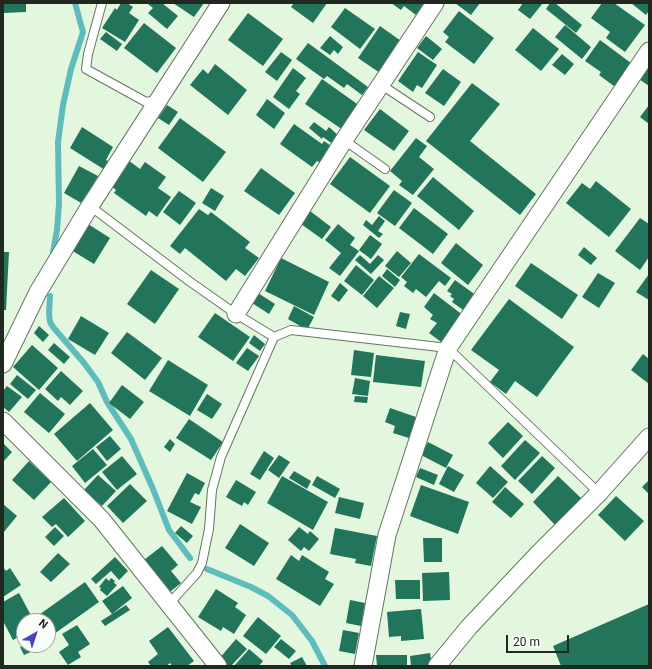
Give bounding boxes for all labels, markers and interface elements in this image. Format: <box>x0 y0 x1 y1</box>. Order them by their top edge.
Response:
north arrow <box>16 613 56 653</box>
text: N <box>36 617 50 632</box>
scale bar <box>508 627 571 653</box>
text: 20 m <box>513 635 540 649</box>

